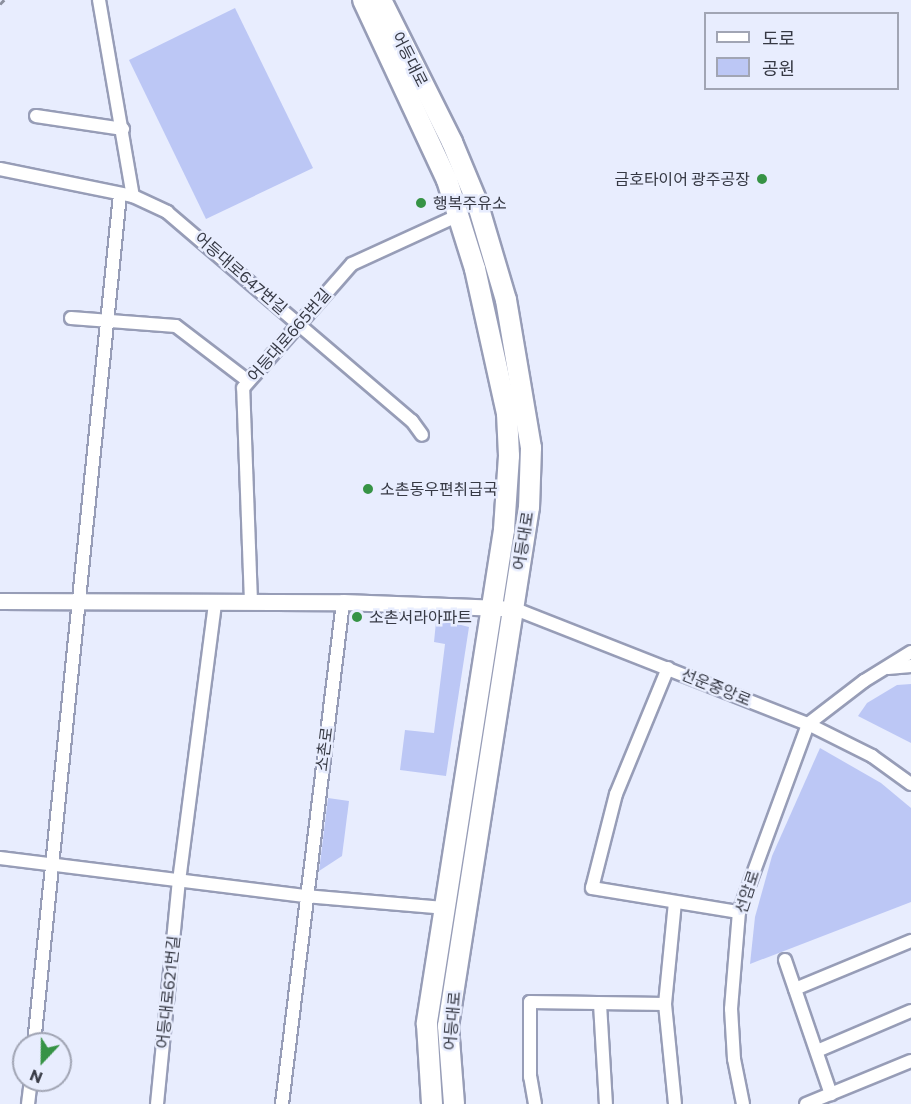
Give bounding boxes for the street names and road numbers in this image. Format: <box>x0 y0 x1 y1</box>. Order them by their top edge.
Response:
street label: 어등대로 <box>388 28 432 90</box>
street label: 어등대로647번길 <box>191 228 291 318</box>
street label: 어등대로665번길 <box>243 285 335 385</box>
street label: 어등대로 <box>509 510 537 572</box>
street label: 선운중앙로 <box>678 664 754 710</box>
street label: 소촌로 <box>312 726 336 772</box>
street label: 선암로 <box>731 868 763 916</box>
street label: 어등대로621번길 <box>153 934 183 1050</box>
street label: 어등대로 <box>440 991 464 1051</box>

